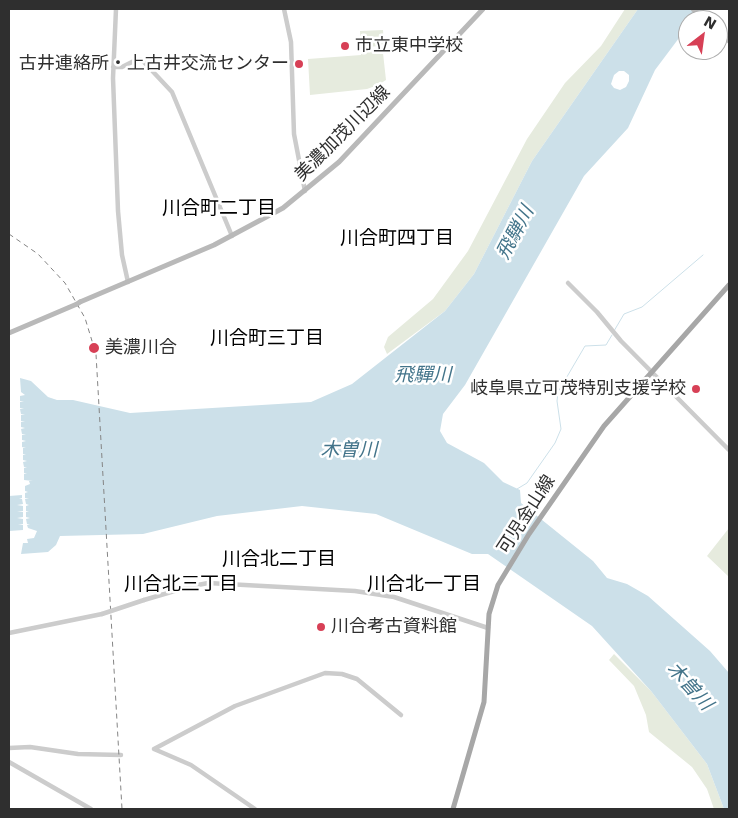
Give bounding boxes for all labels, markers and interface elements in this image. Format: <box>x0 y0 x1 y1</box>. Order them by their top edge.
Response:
north arrow <box>678 10 728 60</box>
text: N <box>701 13 719 33</box>
place label: 市立東中学校 <box>355 35 463 57</box>
marker: 市立東中学校 <box>339 40 351 52</box>
place label: 古井連絡所・上古井交流センター <box>19 53 289 75</box>
marker: 古井連絡所・上古井交流センター <box>293 58 305 70</box>
street label: 美濃加茂川辺線 <box>291 82 395 186</box>
district label: 川合町二丁目 <box>162 198 276 220</box>
water label: 飛騨川 <box>493 202 539 264</box>
district label: 川合町四丁目 <box>340 228 454 250</box>
district label: 川合町三丁目 <box>210 328 324 350</box>
place label: 美濃川合 <box>105 337 177 359</box>
marker: 美濃川合 <box>87 341 101 355</box>
water label: 飛驒川 <box>395 365 451 387</box>
place label: 岐阜県立可茂特別支援学校 <box>470 378 686 400</box>
marker: 岐阜県立可茂特別支援学校 <box>690 383 702 395</box>
water label: 木曽川 <box>321 440 377 462</box>
street label: 可児金山線 <box>493 471 561 559</box>
district label: 川合北二丁目 <box>222 549 336 571</box>
district label: 川合北三丁目 <box>124 574 238 596</box>
district label: 川合北一丁目 <box>367 574 481 596</box>
place label: 川合考古資料館 <box>331 616 457 638</box>
marker: 川合考古資料館 <box>315 621 327 633</box>
water label: 木曽川 <box>661 658 717 716</box>

